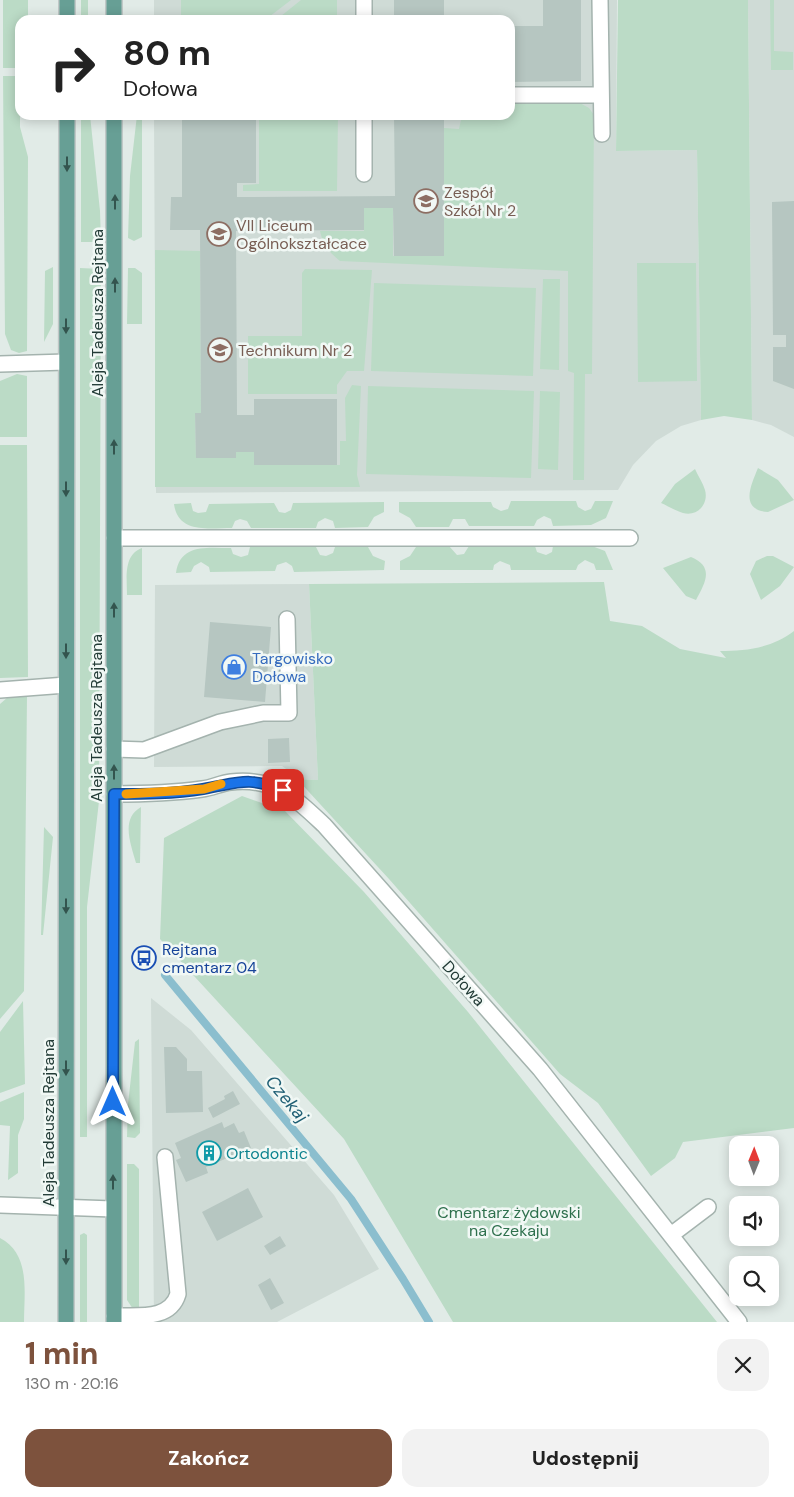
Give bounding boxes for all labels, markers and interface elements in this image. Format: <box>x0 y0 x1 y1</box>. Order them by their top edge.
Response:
text: 80 m <box>123 30 211 76</box>
icon: right <box>40 35 105 100</box>
text: Dołowa <box>123 74 198 103</box>
one-way arrow <box>63 156 71 172</box>
place label: Zespół Szkół Nr 2 <box>444 182 516 221</box>
school or university icon: Zespół Szkół Nr 2 <box>413 188 439 214</box>
one-way arrow <box>111 193 119 209</box>
place label: VII Liceum Ogólnokształcace <box>236 215 367 254</box>
school or university icon: VII Liceum Ogólnokształcace <box>206 221 232 247</box>
street label: Aleja Tadeusza Rejtana <box>87 229 108 397</box>
one-way arrow <box>111 277 119 293</box>
one-way arrow <box>62 318 70 334</box>
school or university icon: Technikum Nr 2 <box>207 337 233 363</box>
place label: Technikum Nr 2 <box>238 340 352 361</box>
one-way arrow <box>110 439 118 455</box>
one-way arrow <box>62 481 70 497</box>
one-way arrow <box>110 602 118 618</box>
street label: Aleja Tadeusza Rejtana <box>86 634 107 802</box>
one-way arrow <box>62 643 70 659</box>
place label: Targowisko Dołowa <box>252 648 333 687</box>
shop icon: Targowisko Dołowa <box>221 654 247 680</box>
one-way arrow <box>110 764 118 780</box>
pin <box>262 769 304 811</box>
icon: arrive <box>269 776 297 804</box>
one-way arrow <box>62 898 70 914</box>
place label: Rejtana cmentarz 04 <box>162 939 257 978</box>
bus stop icon: Rejtana cmentarz 04 <box>131 945 157 971</box>
street label: Dołowa <box>438 956 490 1011</box>
street label: Aleja Tadeusza Rejtana <box>38 1039 59 1207</box>
one-way arrow <box>62 1060 70 1076</box>
water label: Czekaj <box>260 1070 314 1128</box>
position arrow <box>86 1075 138 1127</box>
north arrow <box>729 1136 779 1186</box>
map controls <box>729 1136 779 1306</box>
building icon: Ortodontic <box>196 1140 222 1166</box>
place label: Ortodontic <box>226 1143 308 1164</box>
one-way arrow <box>109 1174 117 1190</box>
button: sound <box>729 1196 779 1246</box>
park label: Cmentarz żydowski na Czekaju <box>437 1202 581 1241</box>
one-way arrow <box>62 1250 70 1266</box>
button: search <box>729 1256 779 1306</box>
text: 1 min <box>25 1334 98 1373</box>
button: close <box>717 1339 769 1391</box>
text: 130 m · 20:16 <box>25 1373 119 1394</box>
button: Zakończ <box>25 1429 392 1487</box>
button: Udostępnij <box>402 1429 769 1487</box>

